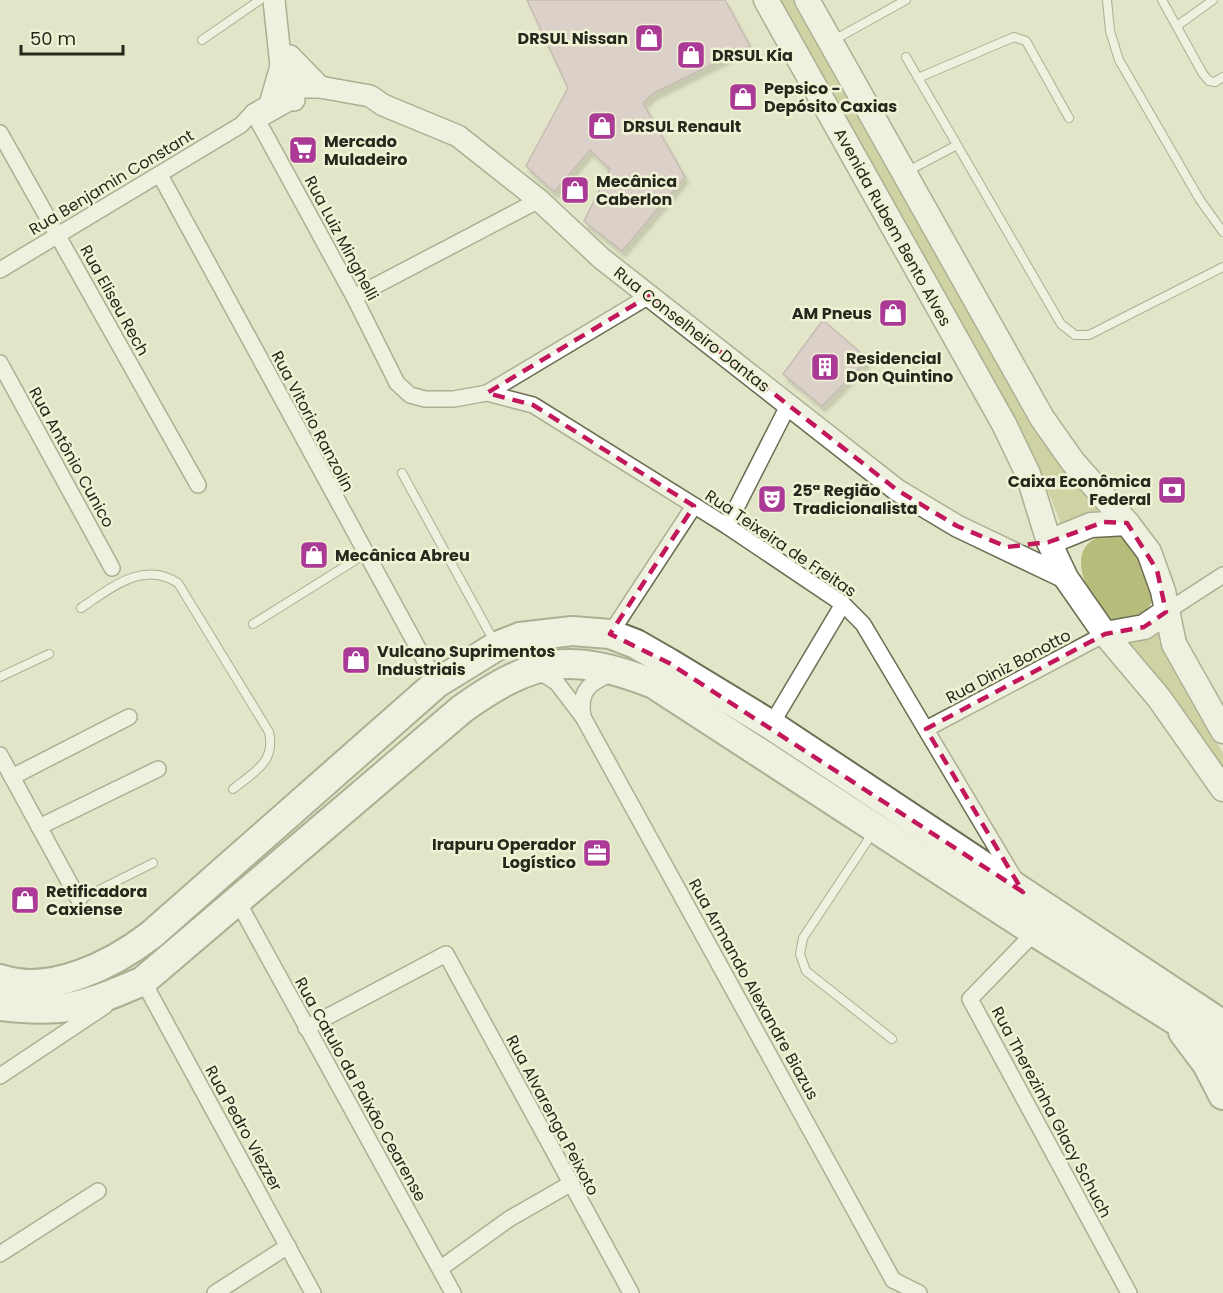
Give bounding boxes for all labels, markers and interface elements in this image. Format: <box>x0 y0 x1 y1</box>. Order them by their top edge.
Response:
scale bar <box>21 18 123 56</box>
shop icon: DRSUL Nissan <box>633 22 665 54</box>
text: 50 m <box>30 26 76 51</box>
place label: DRSUL Nissan <box>518 27 628 50</box>
shop icon: DRSUL Kia <box>675 39 707 71</box>
place label: DRSUL Kia <box>712 44 793 67</box>
place label: Pepsico - Depósito Caxias <box>764 77 897 118</box>
shop icon: Pepsico - Depósito Caxias <box>727 81 759 113</box>
shop icon: DRSUL Renault <box>586 110 618 142</box>
place label: DRSUL Renault <box>623 115 741 138</box>
street label: Rua Benjamin Constant <box>24 124 198 241</box>
street label: Avenida Rubem Bento Alves <box>828 124 957 331</box>
place label: Mercado Muladeiro <box>324 130 408 171</box>
supermarket icon: Mercado Muladeiro <box>287 134 319 166</box>
place label: Mecânica Caberlon <box>596 170 677 211</box>
street label: Rua Luiz Minghelli <box>299 172 384 305</box>
shop icon: Mecânica Caberlon <box>559 174 591 206</box>
street label: Rua Eliseu Rech <box>75 241 155 360</box>
street label: Rua Conselheiro Dantas <box>609 261 774 398</box>
shop icon: AM Pneus <box>877 297 909 329</box>
place label: AM Pneus <box>792 302 872 325</box>
street label: Rua Vitorio Ranzolin <box>266 347 359 496</box>
place label: Residencial Don Quintino <box>846 347 953 388</box>
building icon: Residencial Don Quintino <box>809 351 841 383</box>
street label: Rua Antônio Cunico <box>23 383 120 532</box>
place label: Caixa Econômica Federal <box>1008 470 1151 511</box>
bank icon: Caixa Econômica Federal <box>1156 474 1188 506</box>
place label: 25ª Região Tradicionalista <box>793 479 918 520</box>
theatre icon: 25ª Região Tradicionalista <box>756 483 788 515</box>
street label: Rua Teixeira de Freitas <box>700 484 861 603</box>
shop icon: Mecânica Abreu <box>298 539 330 571</box>
place label: Mecânica Abreu <box>335 544 470 567</box>
street label: Rua Diniz Bonotto <box>942 624 1075 709</box>
place label: Vulcano Suprimentos Industriais <box>377 640 555 681</box>
shop icon: Vulcano Suprimentos Industriais <box>340 644 372 676</box>
place label: Irapuru Operador Logístico <box>432 833 576 874</box>
office icon: Irapuru Operador Logístico <box>581 837 613 869</box>
street label: Rua Armando Alexandre Biazus <box>683 875 824 1104</box>
place label: Retificadora Caxiense <box>46 880 147 921</box>
shop icon: Retificadora Caxiense <box>9 884 41 916</box>
street label: Rua Catulo da Paixão Cearense <box>289 973 432 1206</box>
street label: Rua Therezinha Glacy Schuch <box>986 1003 1117 1222</box>
street label: Rua Alvarenga Peixoto <box>500 1031 605 1200</box>
street label: Rua Pedro Viezzer <box>199 1061 288 1195</box>

